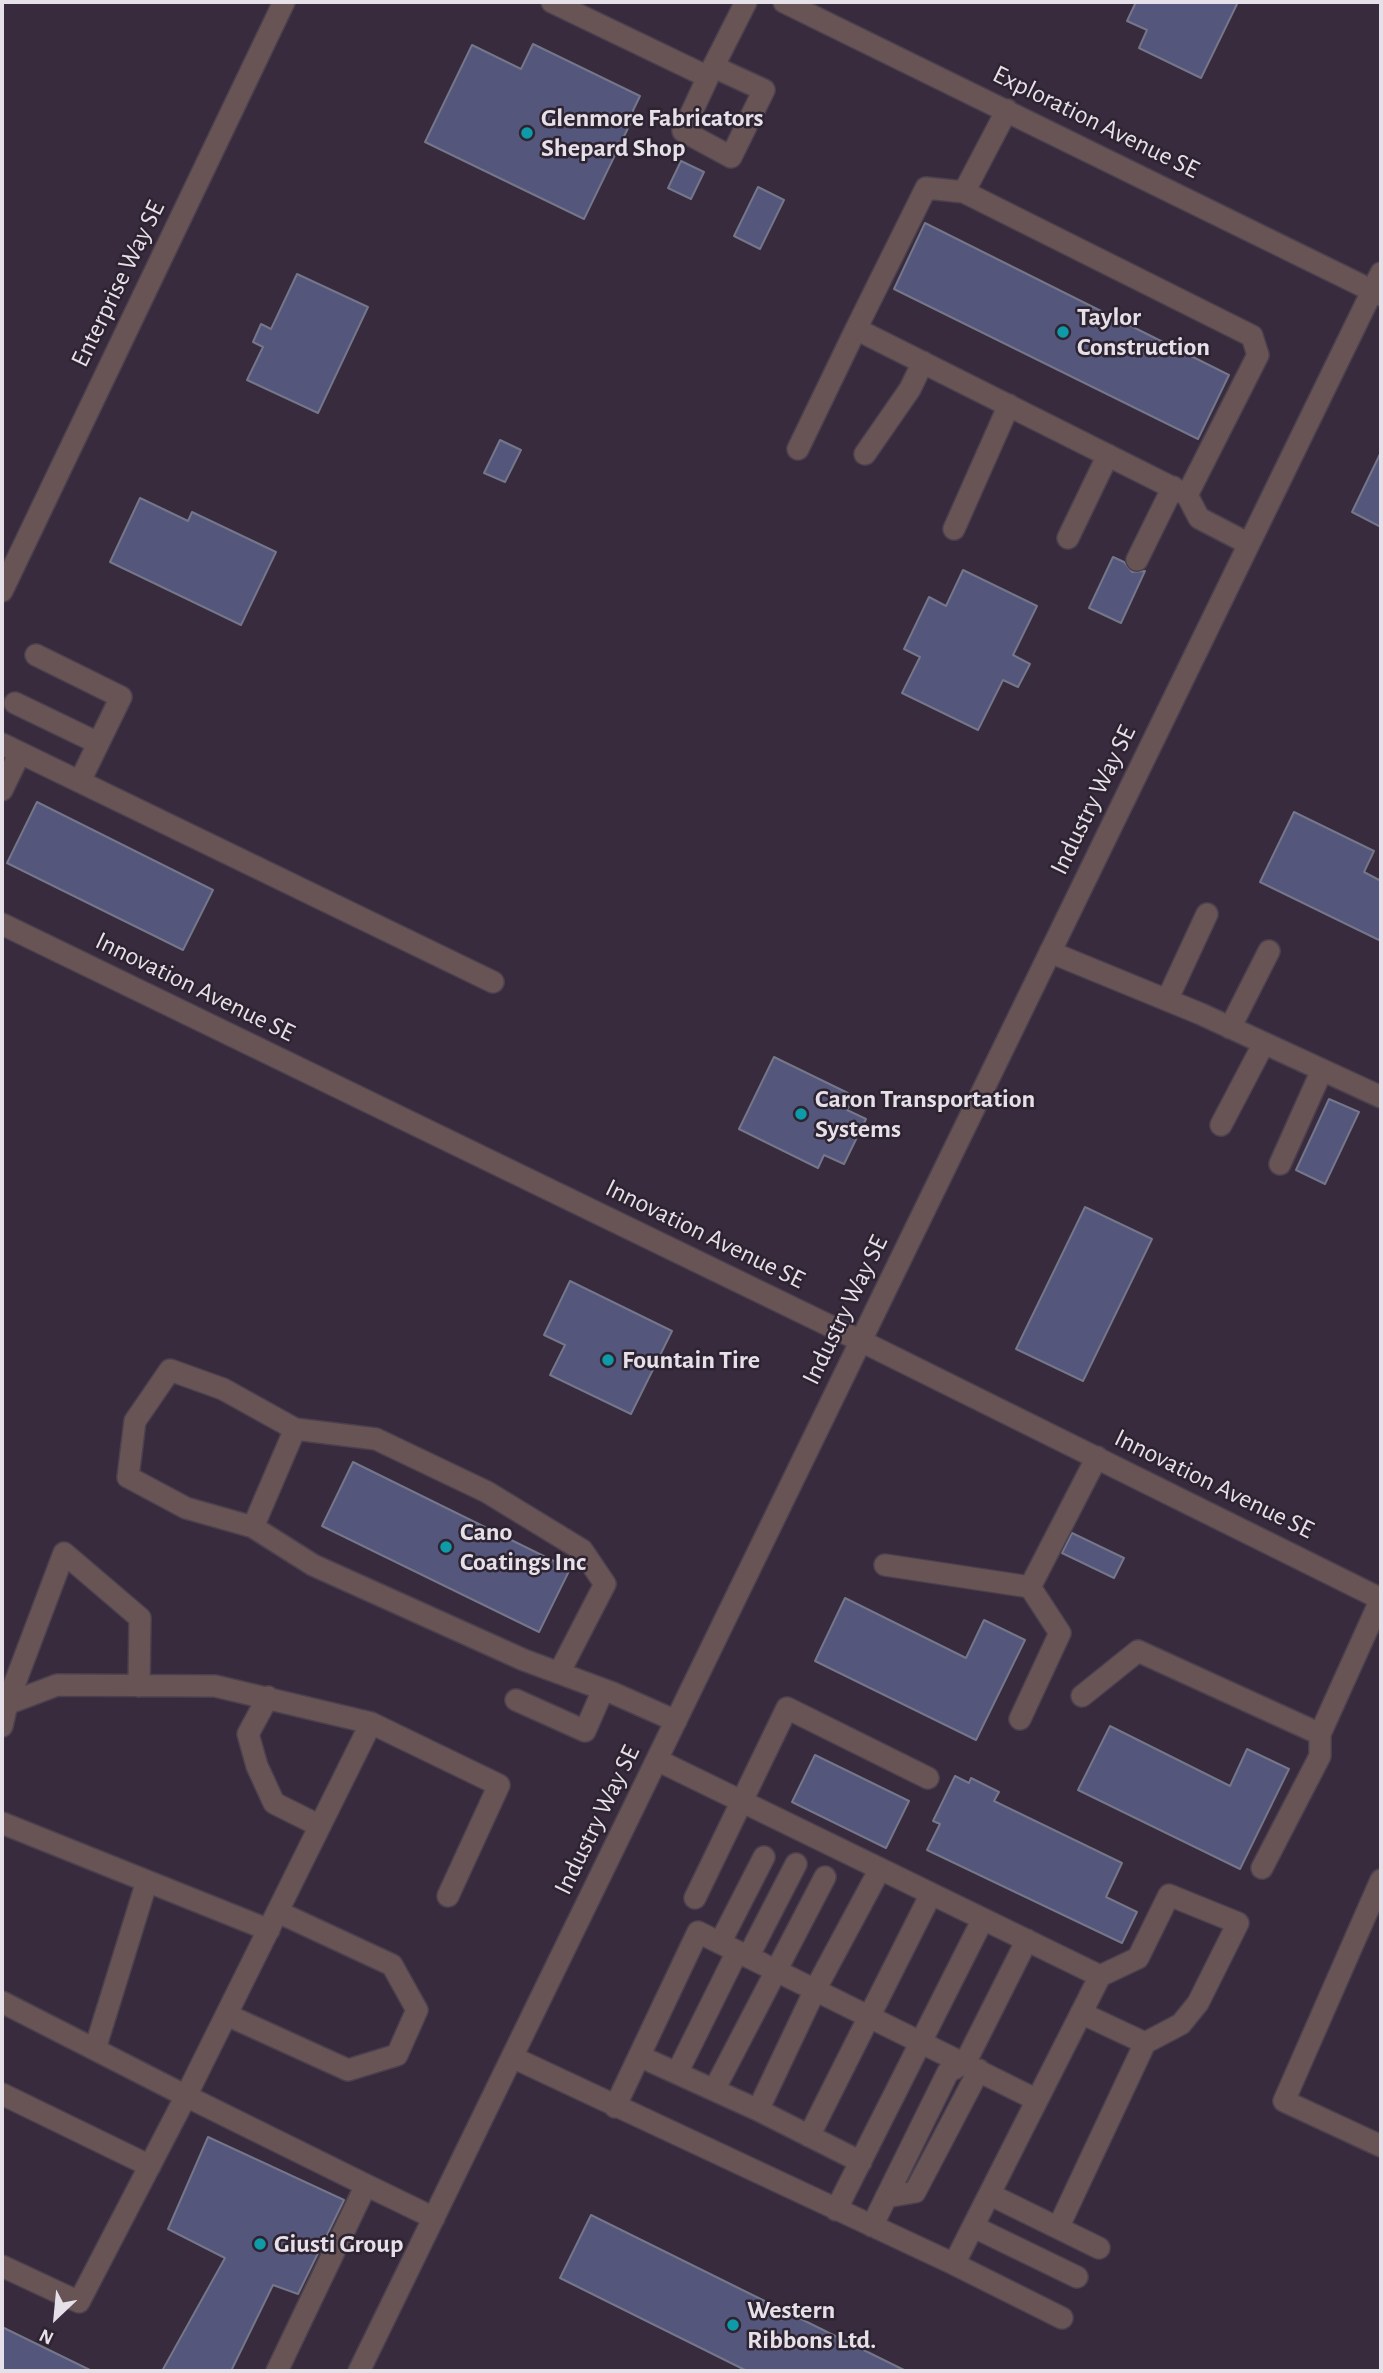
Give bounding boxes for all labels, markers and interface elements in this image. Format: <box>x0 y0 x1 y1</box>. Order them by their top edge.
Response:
street label: Exploration Avenue SE <box>988 58 1204 186</box>
place label: Glenmore Fabricators Shepard Shop <box>541 102 763 164</box>
marker: Glenmore Fabricators Shepard Shop <box>519 125 535 141</box>
street label: Enterprise Way SE <box>64 196 172 372</box>
place label: Taylor Construction <box>1077 301 1210 362</box>
marker: Taylor Construction <box>1055 324 1071 340</box>
street label: Industry Way SE <box>1043 720 1143 880</box>
street label: Innovation Avenue SE <box>90 925 300 1049</box>
place label: Caron Transportation Systems <box>815 1083 1035 1144</box>
marker: Caron Transportation Systems <box>793 1106 809 1122</box>
street label: Innovation Avenue SE <box>600 1172 810 1296</box>
street label: Industry Way SE <box>795 1230 895 1390</box>
place label: Fountain Tire <box>622 1344 760 1376</box>
marker: Fountain Tire <box>600 1352 616 1368</box>
street label: Innovation Avenue SE <box>1109 1422 1319 1546</box>
place label: Cano Coatings Inc <box>460 1516 586 1578</box>
marker: Cano Coatings Inc <box>438 1539 454 1555</box>
street label: Industry Way SE <box>547 1740 647 1900</box>
place label: Giusti Group <box>274 2228 403 2260</box>
marker: Giusti Group <box>252 2236 268 2252</box>
north arrow <box>21 2282 91 2352</box>
place label: Western Ribbons Ltd. <box>747 2294 876 2356</box>
marker: Western Ribbons Ltd. <box>725 2317 741 2333</box>
text: N <box>36 2325 57 2348</box>

